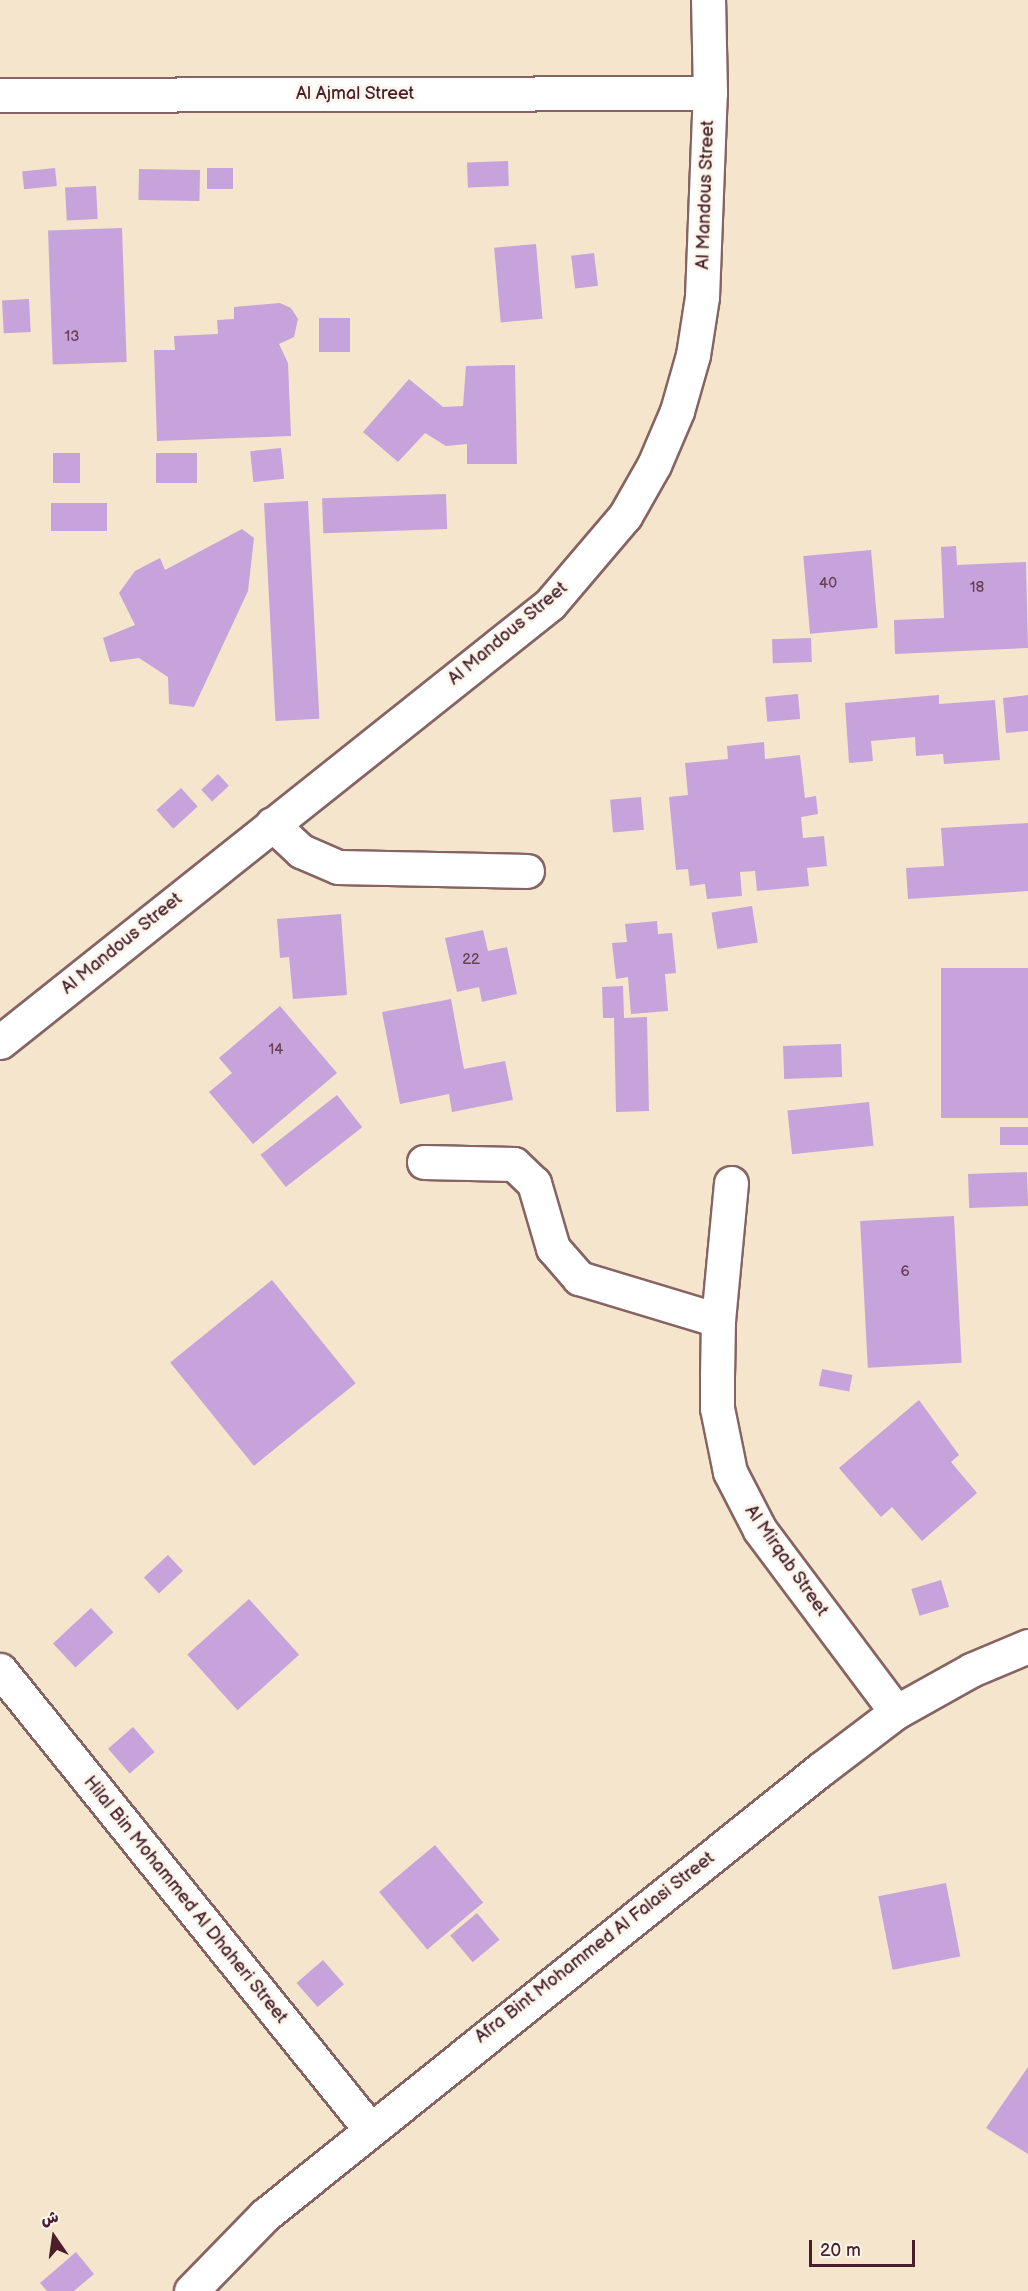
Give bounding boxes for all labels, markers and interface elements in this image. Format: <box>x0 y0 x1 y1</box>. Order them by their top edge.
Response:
street label: Al Ajmal Street <box>296 83 414 105</box>
street label: Al Mandous Street <box>693 120 719 270</box>
house number: 13 <box>64 328 80 346</box>
house number: 40 <box>819 575 837 593</box>
street label: Al Mandous Street <box>444 578 572 690</box>
house number: 18 <box>970 579 984 597</box>
street label: Al Mandous Street <box>57 889 187 999</box>
house number: 22 <box>462 951 480 969</box>
house number: 14 <box>269 1041 283 1059</box>
house number: 6 <box>900 1263 910 1281</box>
street label: Al Mirqab Street <box>740 1501 832 1621</box>
street label: Hilal Bin Mohammed Al Dhaheri Street <box>78 1772 292 2028</box>
street label: Afra Bint Mohammed Al Falasi Street <box>471 1848 719 2048</box>
north arrow <box>24 2207 84 2267</box>
text: ش <box>39 2208 61 2230</box>
scale bar <box>812 2228 918 2266</box>
text: 20 m <box>820 2240 861 2261</box>

